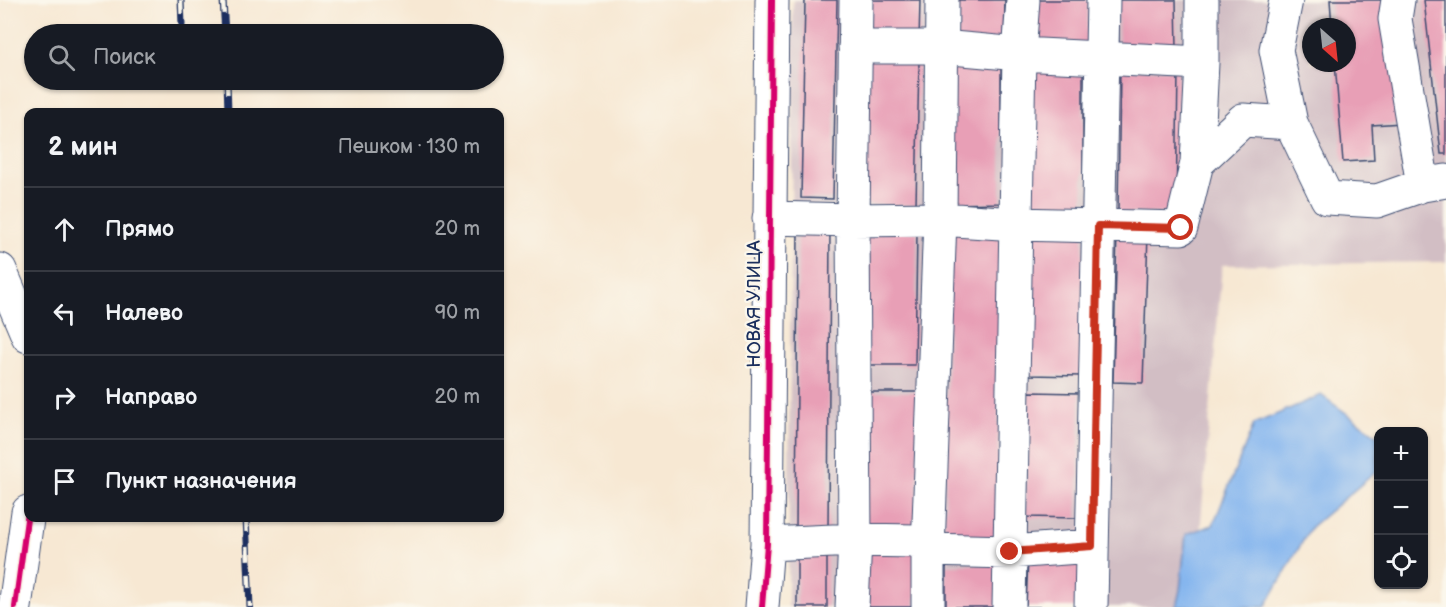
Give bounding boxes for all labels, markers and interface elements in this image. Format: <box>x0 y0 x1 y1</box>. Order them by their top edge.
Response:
north arrow <box>1302 18 1356 72</box>
search box <box>24 24 504 90</box>
icon: search <box>45 41 78 74</box>
text: Поиск <box>93 44 156 71</box>
text: 2 мин <box>48 132 118 163</box>
text: Пешком · 130 m <box>338 135 480 159</box>
icon: ahead <box>48 213 81 246</box>
route start <box>1167 214 1193 240</box>
text: Прямо <box>105 216 174 243</box>
text: 20 m <box>435 217 480 241</box>
street label: НОВАЯ УЛИЦА <box>744 240 765 368</box>
icon: left <box>48 297 81 330</box>
text: Налево <box>105 300 183 327</box>
text: 90 m <box>435 301 480 325</box>
icon: right <box>48 381 81 414</box>
text: Направо <box>105 384 197 411</box>
text: 20 m <box>435 385 480 409</box>
map controls <box>1374 427 1428 589</box>
button: + <box>1374 427 1428 481</box>
icon: arrive <box>48 465 81 498</box>
text: Пункт назначения <box>105 468 297 495</box>
button: − <box>1374 481 1428 535</box>
button: locate <box>1374 535 1428 589</box>
route end <box>996 538 1022 564</box>

